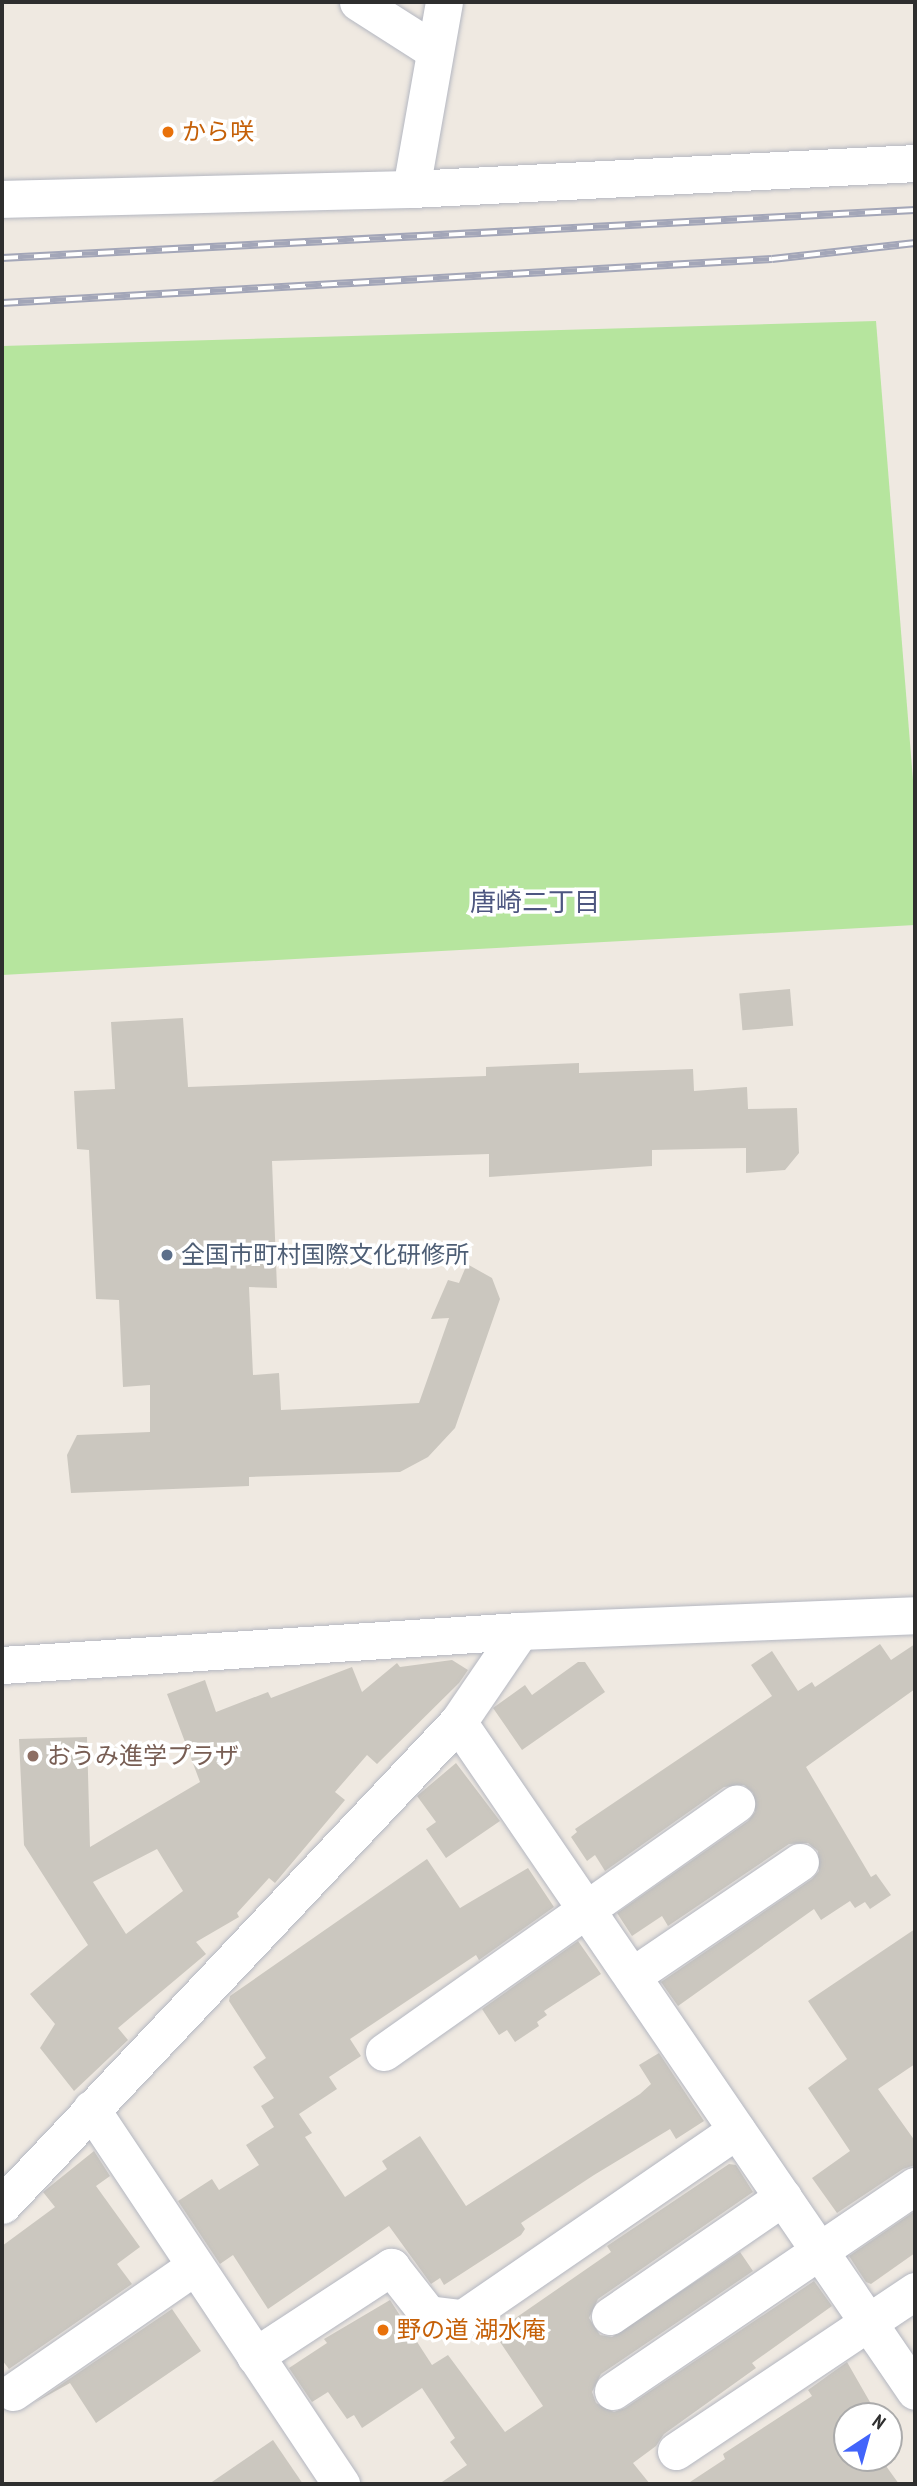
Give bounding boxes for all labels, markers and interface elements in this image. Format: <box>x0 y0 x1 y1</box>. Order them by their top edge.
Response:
place label: から咲 <box>182 118 254 146</box>
marker: から咲 <box>160 124 176 140</box>
district label: 唐崎二丁目 <box>470 886 600 918</box>
place label: 全国市町村国際文化研修所 <box>181 1241 469 1269</box>
marker: 全国市町村国際文化研修所 <box>159 1247 175 1263</box>
place label: おうみ進学プラザ <box>47 1742 239 1770</box>
marker: おうみ進学プラザ <box>25 1748 41 1764</box>
place label: 野の道 湖水庵 <box>397 2316 546 2344</box>
marker: 野の道 湖水庵 <box>375 2322 391 2338</box>
north arrow <box>833 2402 903 2472</box>
text: N <box>868 2409 890 2434</box>

